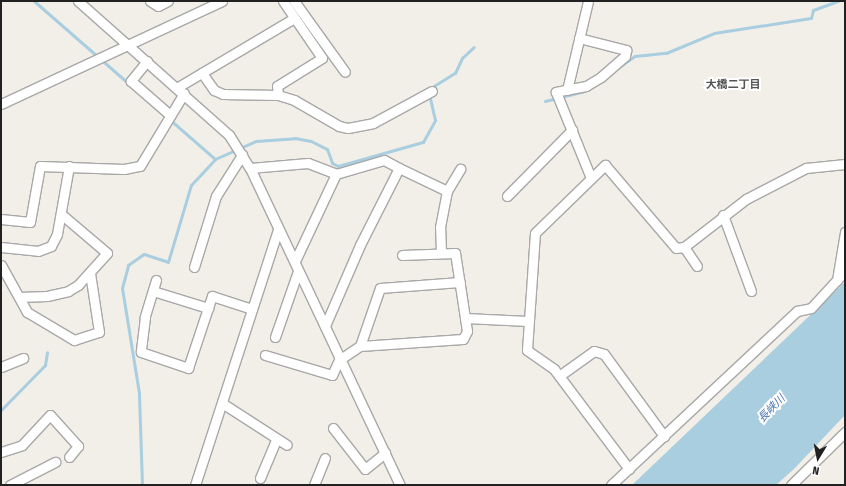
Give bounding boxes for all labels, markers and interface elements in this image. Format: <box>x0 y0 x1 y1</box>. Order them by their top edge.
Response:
district label: 大橋二丁目 <box>706 78 760 92</box>
water label: 長峡川 <box>756 393 788 425</box>
north arrow <box>798 438 838 478</box>
text: N <box>811 463 820 477</box>

